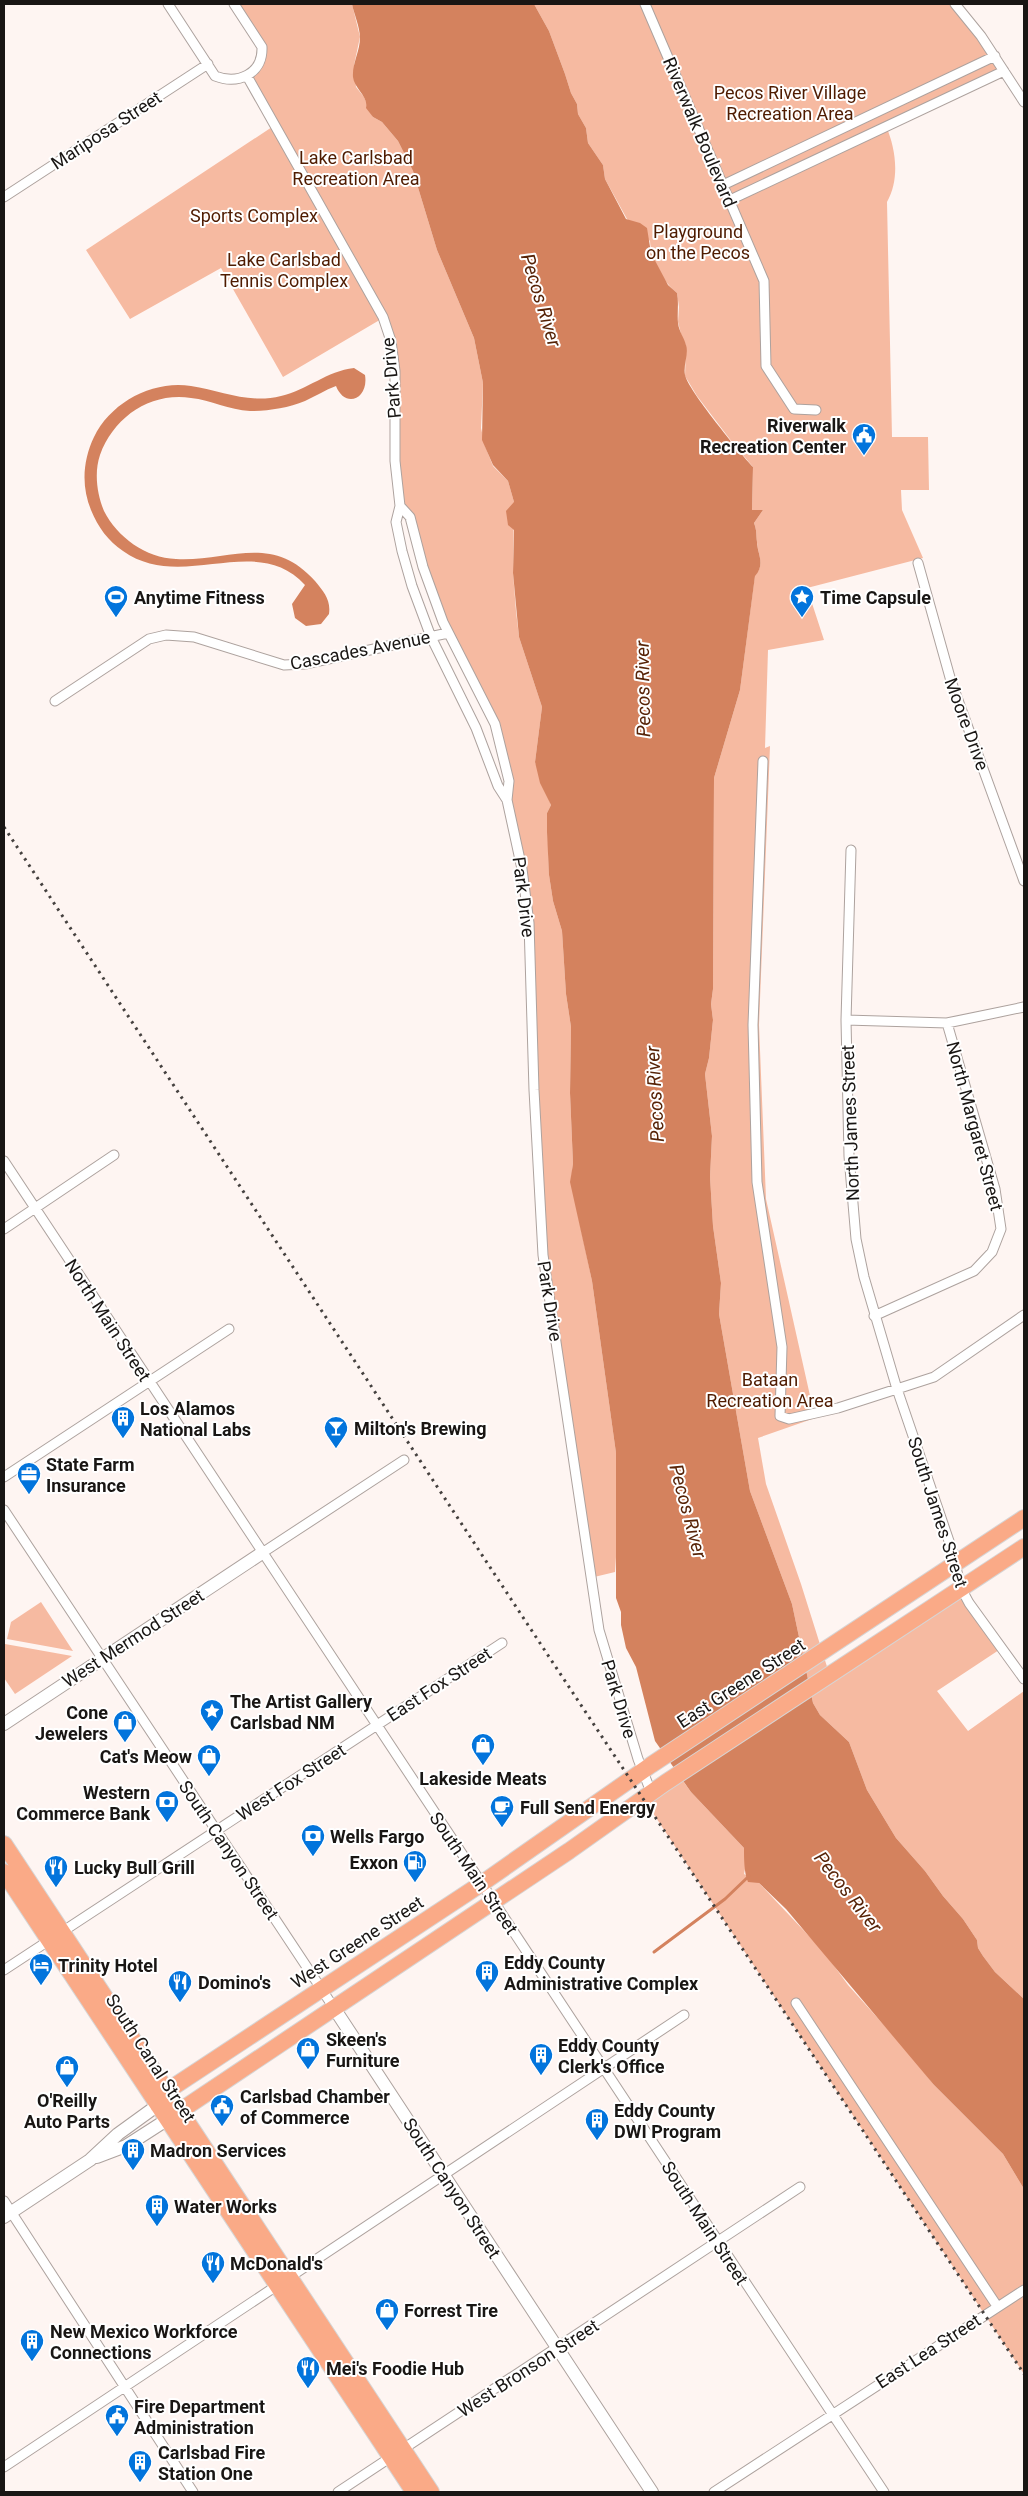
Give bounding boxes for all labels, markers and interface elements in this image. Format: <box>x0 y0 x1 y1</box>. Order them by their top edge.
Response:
street label: Riverwalk Boulevard <box>659 54 741 210</box>
park label: Pecos River Village Recreation Area <box>714 82 866 124</box>
street label: Mariposa Street <box>47 86 165 173</box>
park label: Lake Carlsbad Recreation Area <box>292 147 420 189</box>
park label: Sports Complex <box>190 205 318 226</box>
park label: Playground on the Pecos <box>646 221 750 263</box>
park label: Lake Carlsbad Tennis Complex <box>220 249 348 291</box>
water label: Pecos River <box>516 251 566 350</box>
street label: Park Drive <box>377 337 405 419</box>
place label: Riverwalk Recreation Center <box>700 415 846 457</box>
public building icon: Riverwalk Recreation Center <box>851 422 877 456</box>
sports icon: Anytime Fitness <box>103 584 129 618</box>
place icon: Time Capsule <box>789 584 815 618</box>
place label: Anytime Fitness <box>134 587 265 608</box>
place label: Time Capsule <box>820 587 931 608</box>
street label: Cascades Avenue <box>288 626 432 674</box>
water label: Pecos River <box>631 640 655 737</box>
street label: Moore Drive <box>941 675 993 773</box>
street label: Park Drive <box>509 855 539 939</box>
street label: North Margaret Street <box>942 1039 1008 1213</box>
street label: North James Street <box>837 1044 863 1201</box>
water label: Pecos River <box>641 1045 669 1143</box>
street label: North Main Street <box>61 1255 155 1385</box>
street label: Park Drive <box>533 1259 567 1343</box>
park label: Bataan Recreation Area <box>706 1369 834 1411</box>
place label: Los Alamos National Labs <box>140 1398 251 1440</box>
building icon: Los Alamos National Labs <box>110 1405 136 1439</box>
bar icon: Milton's Brewing <box>323 1415 349 1449</box>
place label: Milton's Brewing <box>354 1418 486 1439</box>
street label: South James Street <box>904 1434 972 1590</box>
place label: State Farm Insurance <box>46 1454 135 1496</box>
office icon: State Farm Insurance <box>16 1461 42 1495</box>
water label: Pecos River <box>664 1462 712 1561</box>
street label: West Mermod Street <box>58 1584 208 1692</box>
street label: East Greene Street <box>673 1634 809 1732</box>
street label: East Fox Street <box>383 1642 495 1726</box>
street label: Park Drive <box>597 1657 641 1741</box>
place label: The Artist Gallery Carlsbad NM <box>230 1691 373 1733</box>
place icon: The Artist Gallery Carlsbad NM <box>199 1698 225 1732</box>
place label: Cone Jewelers <box>35 1702 108 1744</box>
shop icon: Cone Jewelers <box>112 1709 138 1743</box>
shop icon: Lakeside Meats <box>470 1732 496 1766</box>
street label: West Fox Street <box>233 1739 349 1825</box>
shop icon: Cat's Meow <box>196 1743 222 1777</box>
place label: Cat's Meow <box>100 1746 192 1767</box>
place label: Lakeside Meats <box>419 1768 547 1789</box>
street label: South Canyon Street <box>175 1777 283 1924</box>
place label: Western Commerce Bank <box>16 1782 150 1824</box>
bank icon: Western Commerce Bank <box>154 1789 180 1823</box>
cafe icon: Full Send Energy <box>489 1794 515 1828</box>
place label: Full Send Energy <box>520 1797 656 1818</box>
street label: South Main Street <box>425 1808 523 1938</box>
bank icon: Wells Fargo <box>300 1823 326 1857</box>
place label: Wells Fargo <box>330 1826 425 1847</box>
water label: Pecos River <box>809 1847 887 1938</box>
fuel station icon: Exxon <box>402 1849 428 1883</box>
place label: Exxon <box>350 1852 398 1873</box>
restaurant icon: Lucky Bull Grill <box>43 1854 69 1888</box>
place label: Lucky Bull Grill <box>74 1857 195 1878</box>
street label: West Greene Street <box>287 1891 427 1993</box>
hotel icon: Trinity Hotel <box>28 1952 54 1986</box>
place label: Eddy County Administrative Complex <box>504 1952 699 1994</box>
place label: Trinity Hotel <box>58 1955 158 1976</box>
building icon: Eddy County Administrative Complex <box>474 1959 500 1993</box>
restaurant icon: Domino's <box>167 1969 193 2003</box>
place label: Domino's <box>198 1972 271 1993</box>
street label: South Canal Street <box>102 1990 200 2126</box>
place label: Skeen's Furniture <box>326 2029 400 2071</box>
place label: Eddy County Clerk's Office <box>558 2035 665 2077</box>
shop icon: Skeen's Furniture <box>295 2036 321 2070</box>
building icon: Eddy County Clerk's Office <box>528 2042 554 2076</box>
shop icon: O'Reilly Auto Parts <box>54 2054 80 2088</box>
place label: Carlsbad Chamber of Commerce <box>240 2086 390 2128</box>
place label: O'Reilly Auto Parts <box>24 2090 110 2132</box>
public building icon: Carlsbad Chamber of Commerce <box>209 2093 235 2127</box>
place label: Eddy County DWI Program <box>614 2100 721 2142</box>
building icon: Eddy County DWI Program <box>584 2107 610 2141</box>
street label: South Canyon Street <box>399 2114 505 2262</box>
building icon: Madron Services <box>120 2137 146 2171</box>
place label: Madron Services <box>150 2140 286 2161</box>
street label: South Main Street <box>657 2157 753 2289</box>
building icon: Water Works <box>144 2193 170 2227</box>
place label: Water Works <box>174 2196 277 2217</box>
restaurant icon: McDonald's <box>200 2250 226 2284</box>
place label: McDonald's <box>230 2253 323 2274</box>
shop icon: Forrest Tire <box>374 2297 400 2331</box>
place label: Forrest Tire <box>404 2300 498 2321</box>
street label: East Lea Street <box>872 2309 984 2393</box>
street label: West Bronson Street <box>454 2315 602 2421</box>
place label: New Mexico Workforce Connections <box>50 2321 238 2363</box>
building icon: New Mexico Workforce Connections <box>19 2328 45 2362</box>
restaurant icon: Mei's Foodie Hub <box>295 2355 321 2389</box>
place label: Mei's Foodie Hub <box>326 2358 464 2379</box>
place label: Fire Department Administration <box>134 2396 265 2438</box>
public building icon: Fire Department Administration <box>104 2403 130 2437</box>
place label: Carlsbad Fire Station One <box>158 2442 265 2484</box>
building icon: Carlsbad Fire Station One <box>127 2449 153 2483</box>

